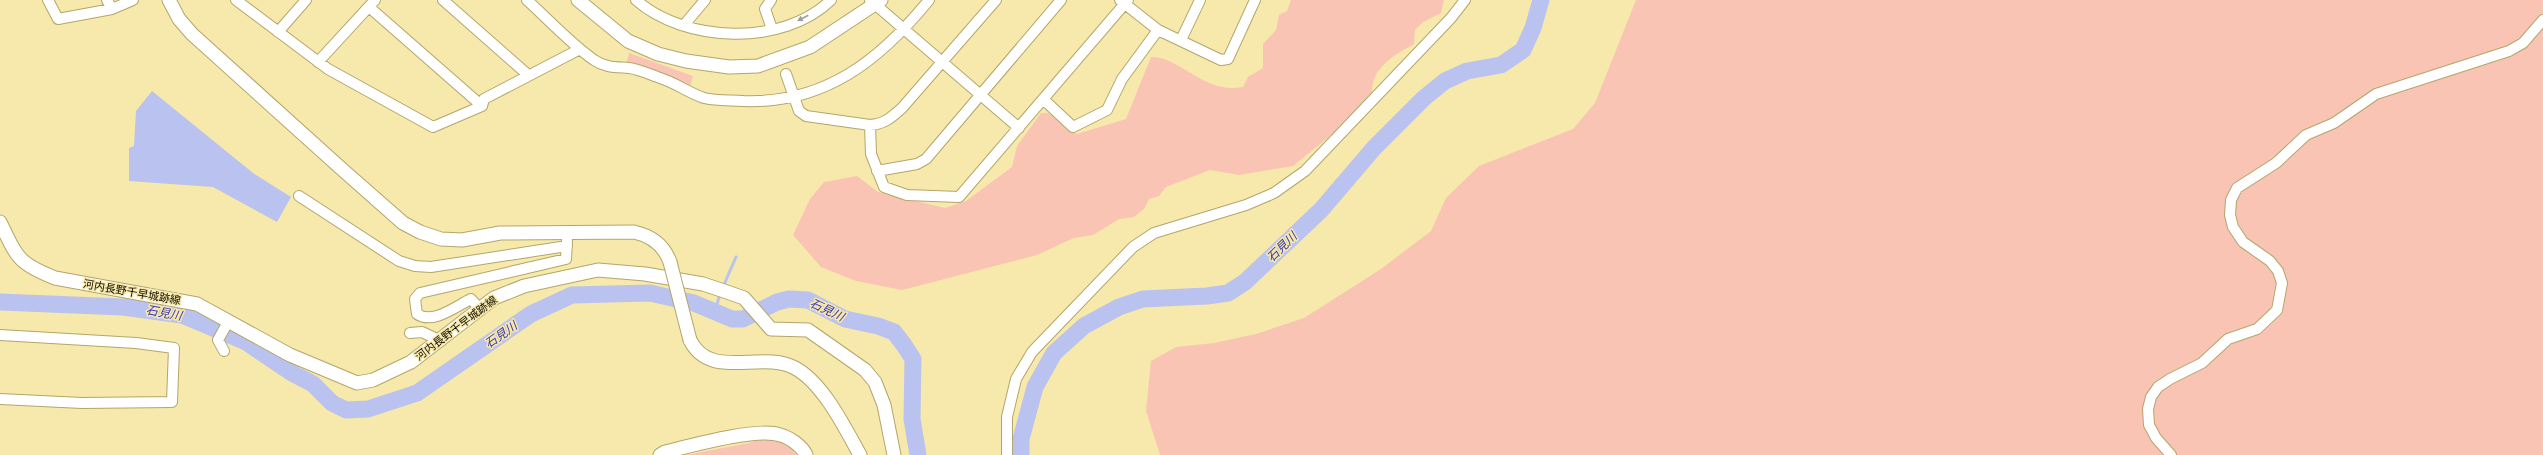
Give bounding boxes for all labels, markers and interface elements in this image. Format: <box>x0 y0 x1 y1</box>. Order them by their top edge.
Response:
one-way arrow <box>797 15 809 21</box>
water label: 石見川 <box>1263 227 1301 264</box>
street label: 河内長野千早城跡線 <box>82 277 182 307</box>
street label: 河内長野千早城跡線 <box>412 293 499 363</box>
water label: 石見川 <box>808 295 849 324</box>
water label: 石見川 <box>145 302 185 322</box>
water label: 石見川 <box>482 317 521 350</box>

